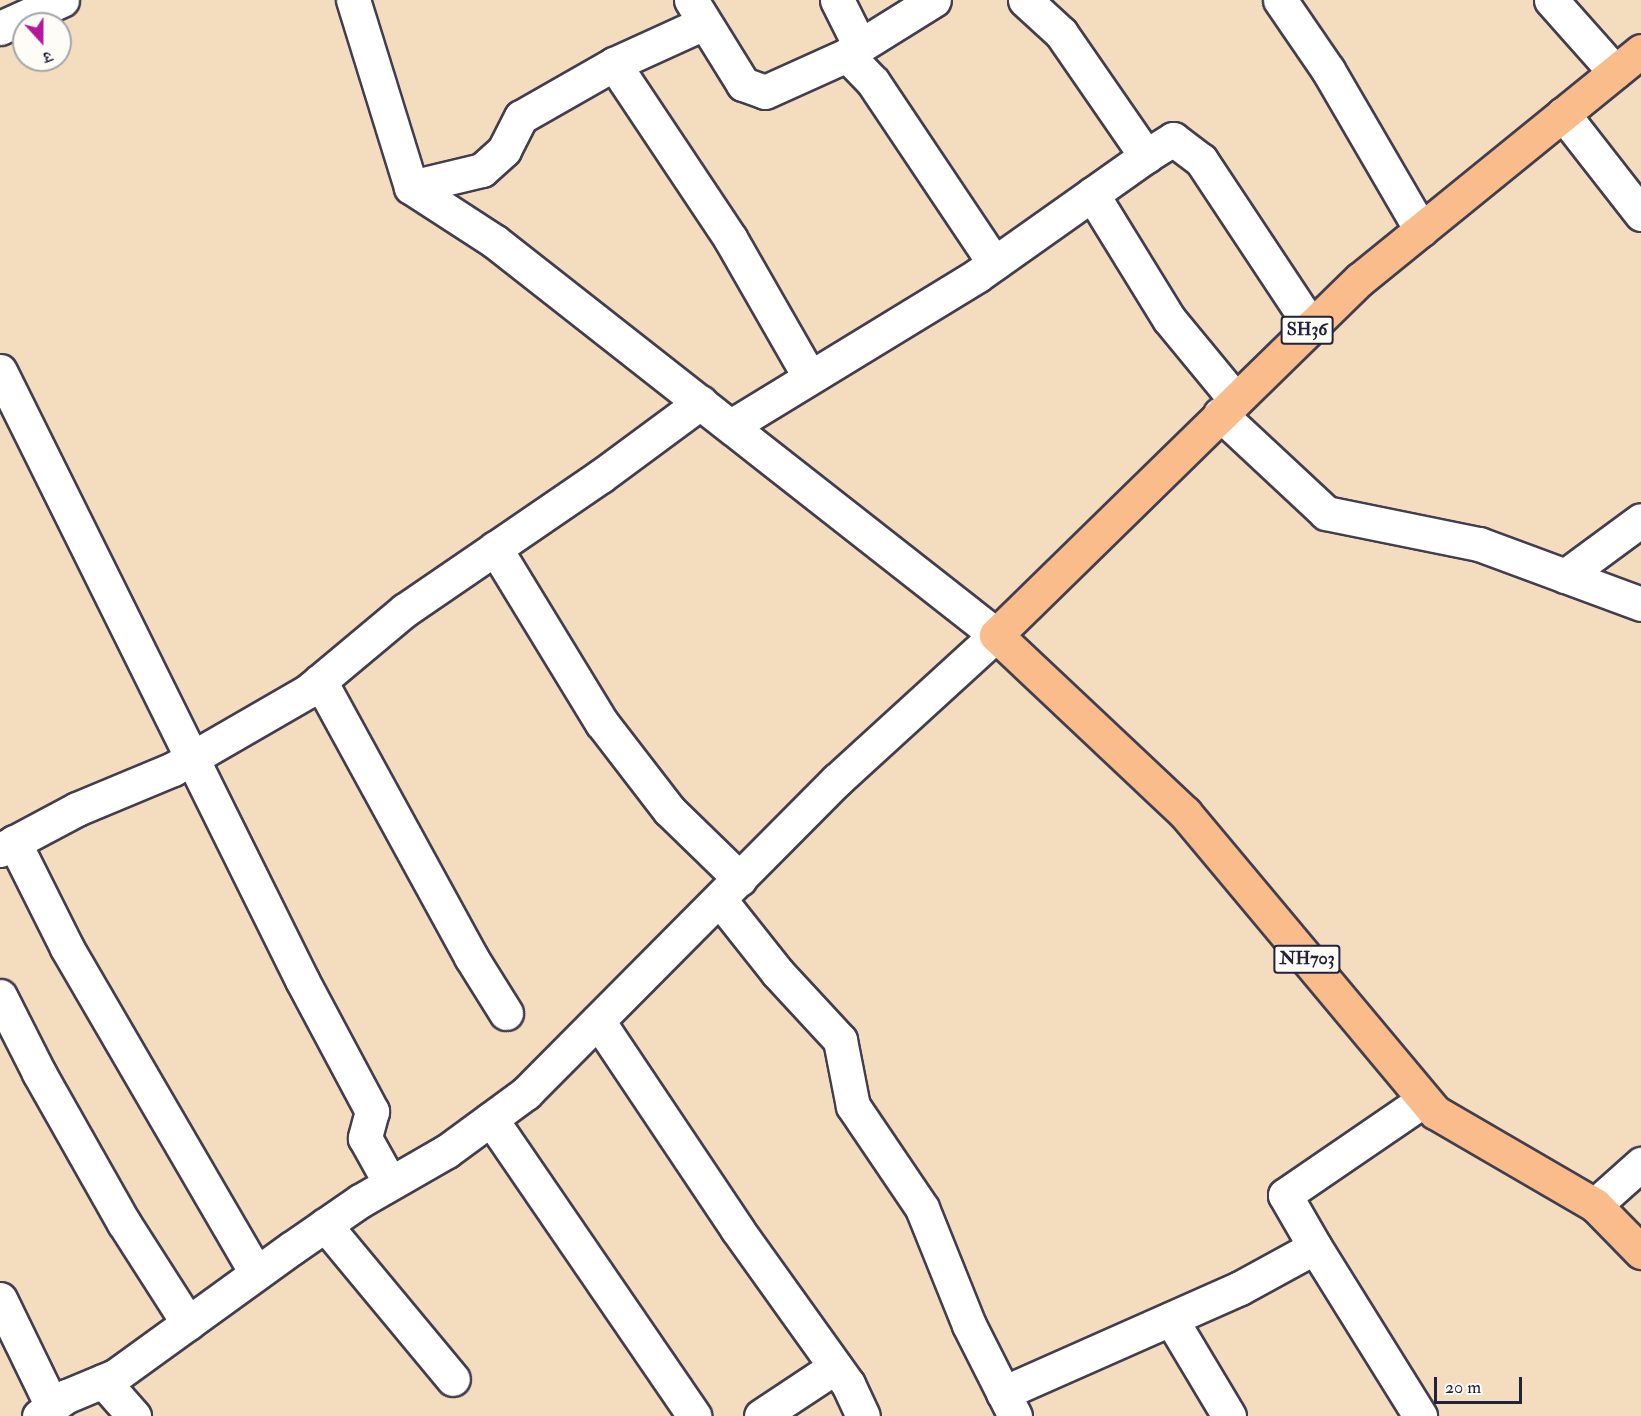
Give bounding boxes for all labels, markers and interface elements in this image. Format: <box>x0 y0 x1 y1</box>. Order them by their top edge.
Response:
north arrow <box>12 12 72 72</box>
text: उ <box>40 46 55 68</box>
road number: SH36 <box>1280 315 1334 345</box>
road number: NH703 <box>1272 944 1342 974</box>
scale bar <box>1437 1365 1526 1403</box>
text: 20 m <box>1445 1376 1481 1399</box>

